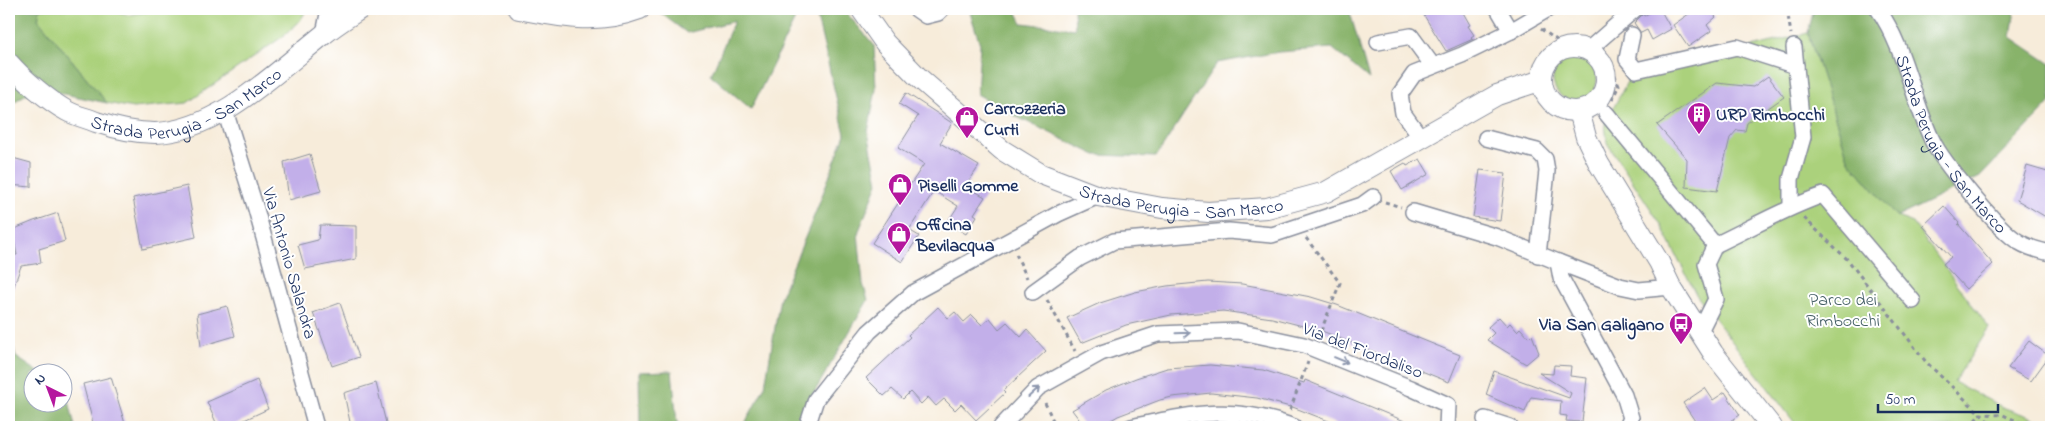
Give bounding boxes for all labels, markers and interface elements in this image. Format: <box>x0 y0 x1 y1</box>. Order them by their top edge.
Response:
street label: Strada Perugia - San Marco <box>1887 52 2012 241</box>
street label: Strada Perugia - San Marco <box>87 63 289 148</box>
place label: Carrozzeria Curti <box>984 97 1066 144</box>
building icon: URP Rimbocchi <box>1686 101 1712 135</box>
place label: URP Rimbocchi <box>1716 103 1825 129</box>
shop icon: Carrozzeria Curti <box>954 105 980 139</box>
shop icon: Piselli Gomme <box>887 172 913 206</box>
place label: Piselli Gomme <box>918 174 1019 200</box>
street label: Strada Perugia - San Marco <box>1075 179 1287 227</box>
street label: Via Antonio Salandra <box>254 184 322 342</box>
place label: Officina Bevilacqua <box>915 213 995 260</box>
shop icon: Officina Bevilacqua <box>886 221 912 255</box>
park label: Parco dei Rimbocchi <box>1806 288 1880 335</box>
bus stop icon: Via San Galigano <box>1668 311 1694 345</box>
place label: Via San Galigano <box>1538 313 1664 340</box>
street label: Via del Fiordaliso <box>1297 317 1426 387</box>
one-way arrow <box>1174 328 1190 337</box>
one-way arrow <box>1333 355 1348 365</box>
north arrow <box>22 364 72 414</box>
text: N <box>30 368 51 390</box>
scale bar <box>1878 381 1998 413</box>
one-way arrow <box>1028 387 1041 398</box>
text: 50 m <box>1885 389 1916 411</box>

